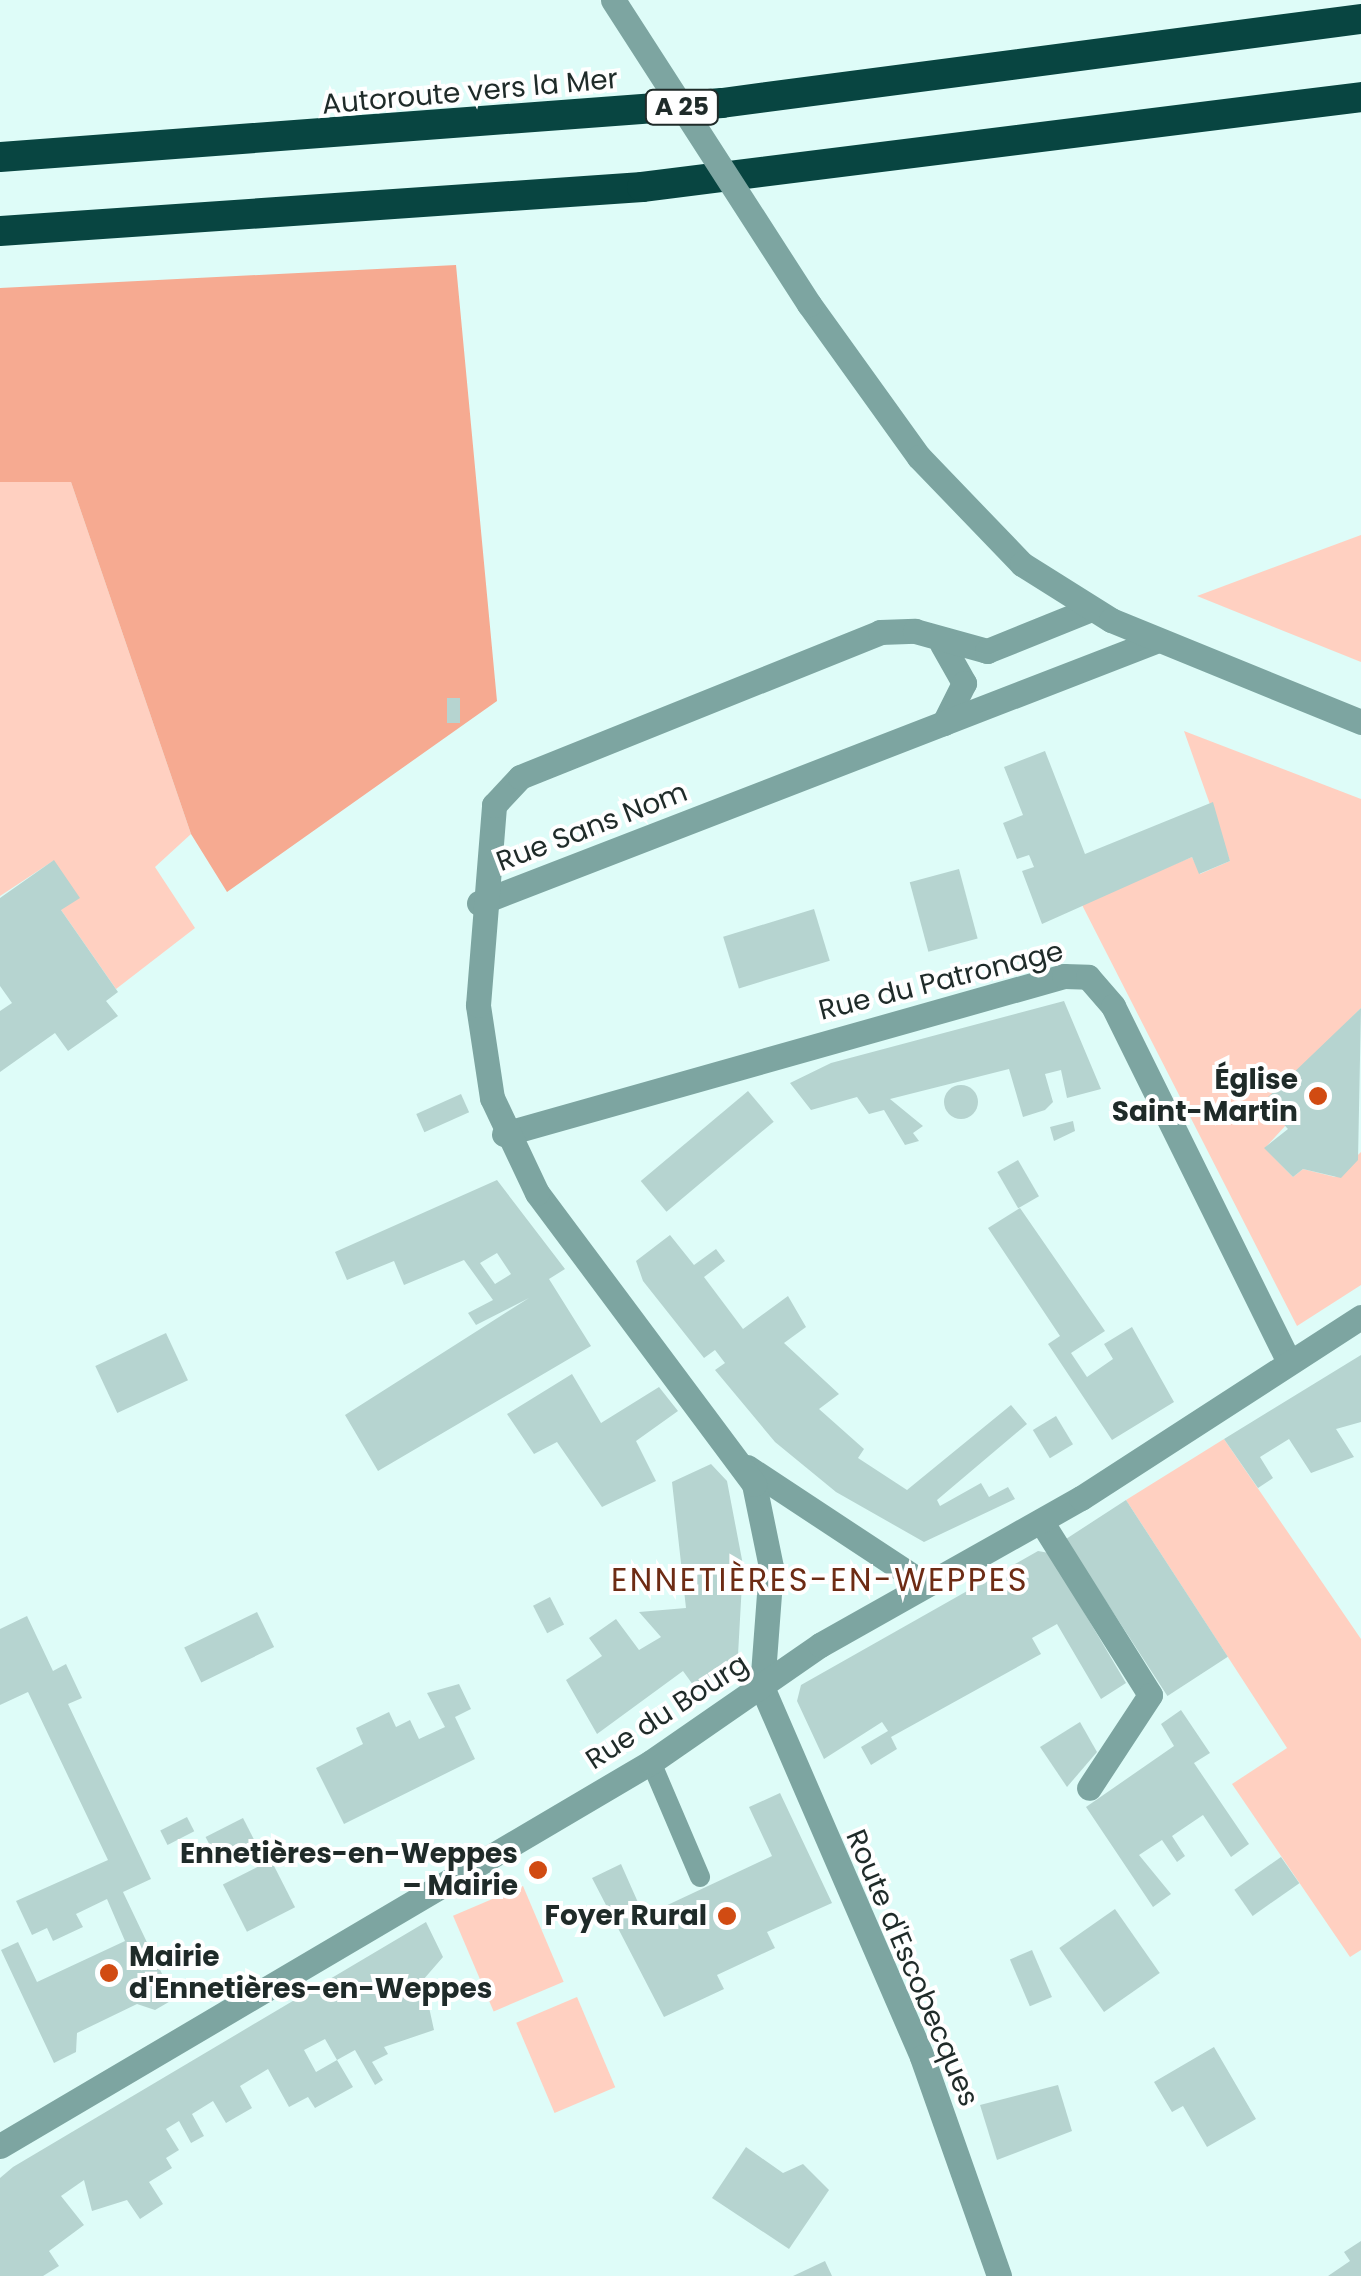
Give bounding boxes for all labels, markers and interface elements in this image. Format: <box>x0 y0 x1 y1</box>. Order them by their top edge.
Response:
street label: Autoroute vers la Mer <box>321 62 619 122</box>
road number: A 25 <box>644 87 720 127</box>
street label: Rue Sans Nom <box>492 775 692 879</box>
street label: Rue du Patronage <box>815 934 1067 1028</box>
place label: Église Saint-Martin <box>1112 1063 1298 1129</box>
marker: Église Saint-Martin <box>1307 1085 1329 1107</box>
district label: ENNETIÈRES-EN-WEPPES <box>611 1561 1029 1599</box>
street label: Rue du Bourg <box>580 1647 754 1777</box>
street label: Route d'Escobecques <box>838 1825 986 2111</box>
place label: Ennetières-en-Weppes – Mairie <box>180 1837 518 1903</box>
marker: Ennetières-en-Weppes – Mairie <box>527 1859 549 1881</box>
place label: Foyer Rural <box>545 1899 707 1933</box>
marker: Foyer Rural <box>716 1905 738 1927</box>
place label: Mairie d'Ennetières-en-Weppes <box>129 1940 492 2006</box>
marker: Mairie d'Ennetières-en-Weppes <box>98 1962 120 1984</box>

